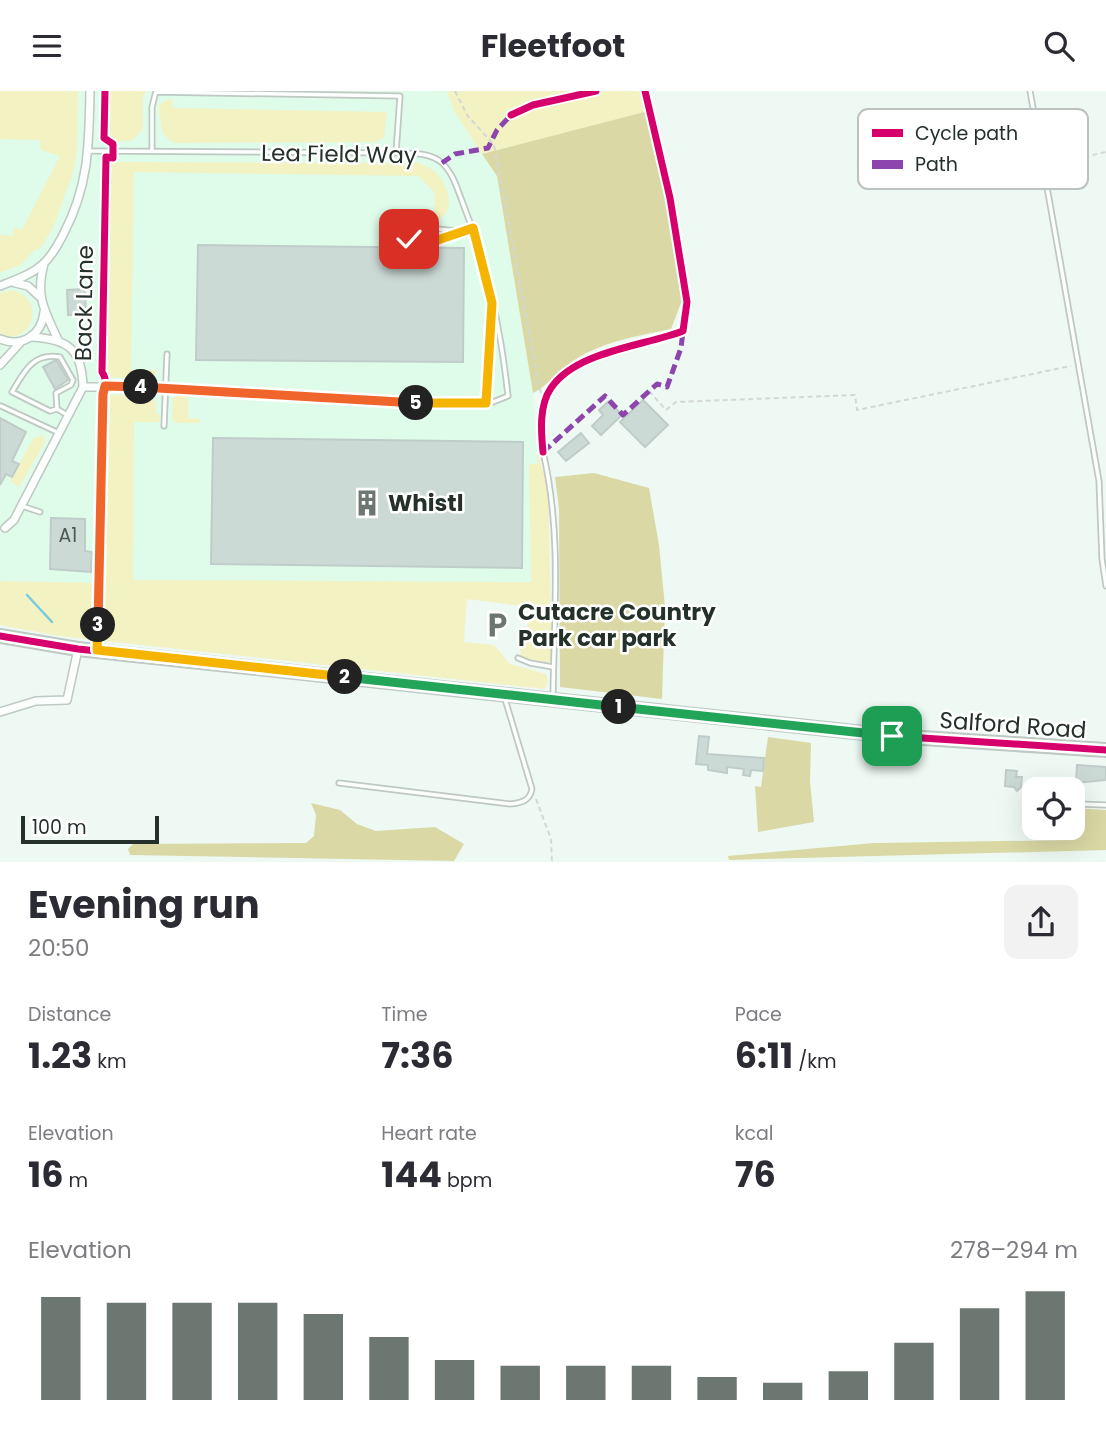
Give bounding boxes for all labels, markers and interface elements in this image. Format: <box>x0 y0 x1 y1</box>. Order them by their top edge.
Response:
text: Fleetfoot <box>481 23 625 68</box>
icon: menu <box>28 27 66 65</box>
icon: search <box>1040 27 1078 65</box>
legend <box>858 109 1088 189</box>
text: Cycle path <box>915 120 1018 147</box>
street label: Lea Field Way <box>261 137 417 171</box>
text: Path <box>915 151 958 178</box>
pin <box>379 209 439 269</box>
icon: check <box>390 220 428 258</box>
street label: Back Lane <box>67 245 101 361</box>
pin: 4 <box>124 369 158 405</box>
text: 4 <box>134 373 147 400</box>
pin: 5 <box>398 385 434 421</box>
text: 5 <box>409 389 422 416</box>
place label: Whistl <box>388 487 463 519</box>
building icon: Whistl <box>352 488 382 518</box>
house number: A1 <box>59 522 77 549</box>
place label: Cutacre Country Park car park <box>518 596 716 654</box>
pin: 3 <box>80 607 116 643</box>
parking icon: Cutacre Country Park car park <box>482 610 512 640</box>
text: 3 <box>92 611 103 638</box>
pin: 2 <box>328 659 362 695</box>
text: 2 <box>339 663 350 690</box>
pin: 1 <box>602 689 636 725</box>
text: 1 <box>615 693 622 720</box>
street label: Salford Road <box>939 704 1087 746</box>
pin <box>862 706 922 766</box>
icon: arrive <box>873 717 911 755</box>
map controls <box>1022 777 1085 840</box>
button: locate <box>1022 777 1085 840</box>
scale bar <box>21 813 159 845</box>
text: 100 m <box>32 814 87 841</box>
text: Evening run <box>28 878 260 931</box>
button: share <box>1004 885 1078 959</box>
text: 20:50 <box>28 932 89 964</box>
text: Distance <box>28 1001 111 1028</box>
text: Time <box>381 1001 428 1028</box>
text: Pace <box>735 1001 782 1028</box>
text: 1.23 <box>28 1031 92 1080</box>
text: 7:36 <box>381 1031 453 1080</box>
text: 6:11 <box>735 1031 793 1080</box>
text: km <box>92 1048 127 1075</box>
text: /km <box>793 1048 837 1075</box>
text: Elevation <box>28 1120 114 1147</box>
text: Heart rate <box>381 1120 477 1147</box>
text: kcal <box>735 1120 774 1147</box>
text: 16 <box>28 1150 63 1199</box>
text: 144 <box>381 1150 442 1199</box>
text: 76 <box>735 1150 776 1199</box>
text: m <box>63 1167 88 1194</box>
text: bpm <box>442 1167 492 1194</box>
text: Elevation <box>28 1234 132 1266</box>
text: 278–294 m <box>950 1234 1078 1266</box>

